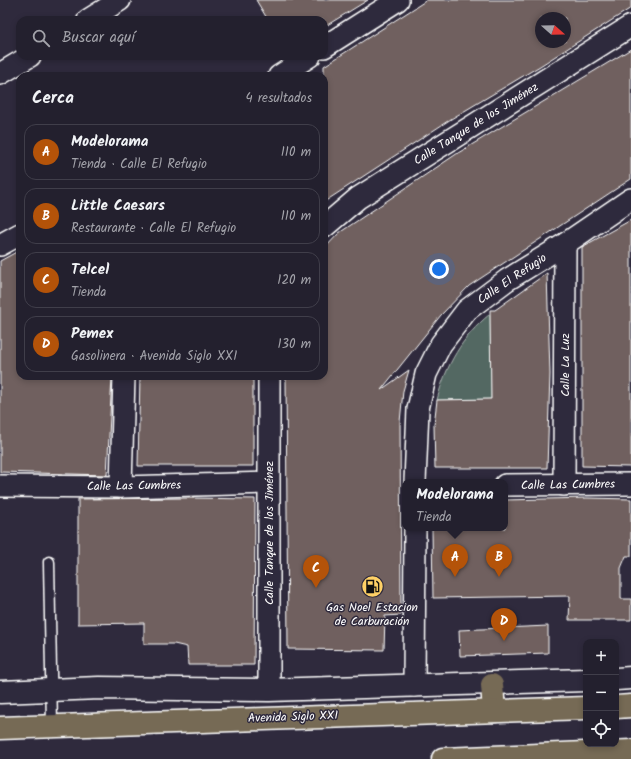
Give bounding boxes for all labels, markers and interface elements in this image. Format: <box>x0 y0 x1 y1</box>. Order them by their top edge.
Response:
north arrow <box>535 12 571 48</box>
search box <box>16 16 328 60</box>
text: Buscar aquí <box>62 26 135 50</box>
icon: search <box>30 27 52 49</box>
street label: Calle Tanque de los Jiménez <box>410 78 542 170</box>
text: Cerca <box>32 85 74 112</box>
text: 4 resultados <box>245 88 312 109</box>
text: Modelorama <box>71 130 148 154</box>
text: A <box>42 142 50 163</box>
text: 110 m <box>281 142 311 163</box>
text: Tienda · Calle El Refugio <box>71 154 207 175</box>
text: Little Caesars <box>71 194 165 218</box>
text: B <box>42 206 50 227</box>
text: 110 m <box>281 206 311 227</box>
text: Restaurante · Calle El Refugio <box>71 218 236 239</box>
street label: Calle El Refugio <box>473 249 551 309</box>
text: Telcel <box>71 258 109 282</box>
your location <box>429 259 449 279</box>
text: C <box>42 270 50 291</box>
text: 120 m <box>277 270 311 291</box>
text: Tienda <box>71 282 106 303</box>
text: Pemex <box>71 322 113 346</box>
street label: Calle La Luz <box>556 333 575 397</box>
text: D <box>42 334 50 355</box>
text: 130 m <box>277 334 311 355</box>
text: Gasolinera · Avenida Siglo XXI <box>71 346 237 367</box>
street label: Calle Tanque de los Jiménez <box>260 461 279 605</box>
street label: Calle Las Cumbres <box>521 475 615 495</box>
street label: Calle Las Cumbres <box>87 476 181 496</box>
popup <box>402 479 508 531</box>
text: Modelorama <box>416 483 494 507</box>
text: Tienda <box>416 507 452 528</box>
pin: A <box>442 544 468 577</box>
pin: B <box>486 544 512 577</box>
pin: C <box>303 555 329 588</box>
fuel station icon: Gas Noel Estacion de Carburación <box>359 573 385 599</box>
place label: Gas Noel Estacion de Carburación <box>326 598 418 631</box>
pin: D <box>491 608 517 641</box>
map controls <box>583 639 619 747</box>
button: + <box>583 639 619 675</box>
button: − <box>583 675 619 711</box>
street label: Avenida Siglo XXI <box>248 706 339 728</box>
button: locate <box>583 711 619 747</box>

